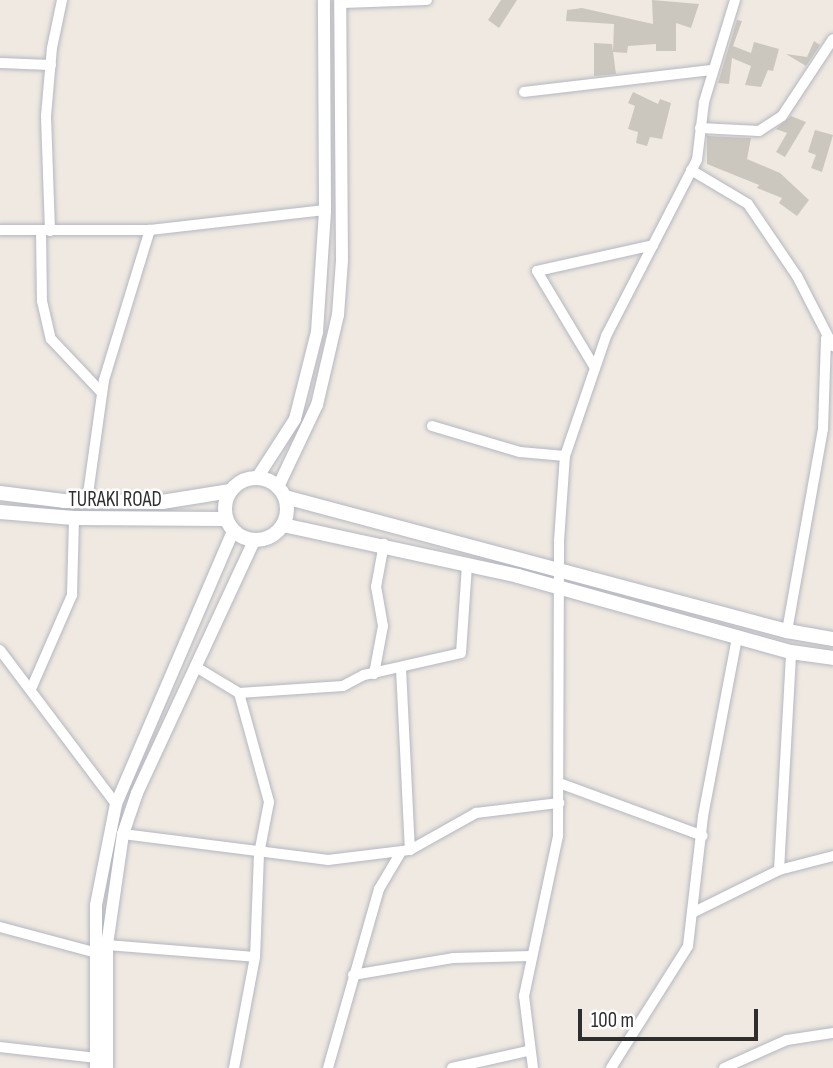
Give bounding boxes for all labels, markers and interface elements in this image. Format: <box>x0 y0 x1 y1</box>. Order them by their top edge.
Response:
street label: TURAKI ROAD <box>68 487 162 513</box>
scale bar <box>581 995 761 1038</box>
text: 100 m <box>591 1008 634 1033</box>

